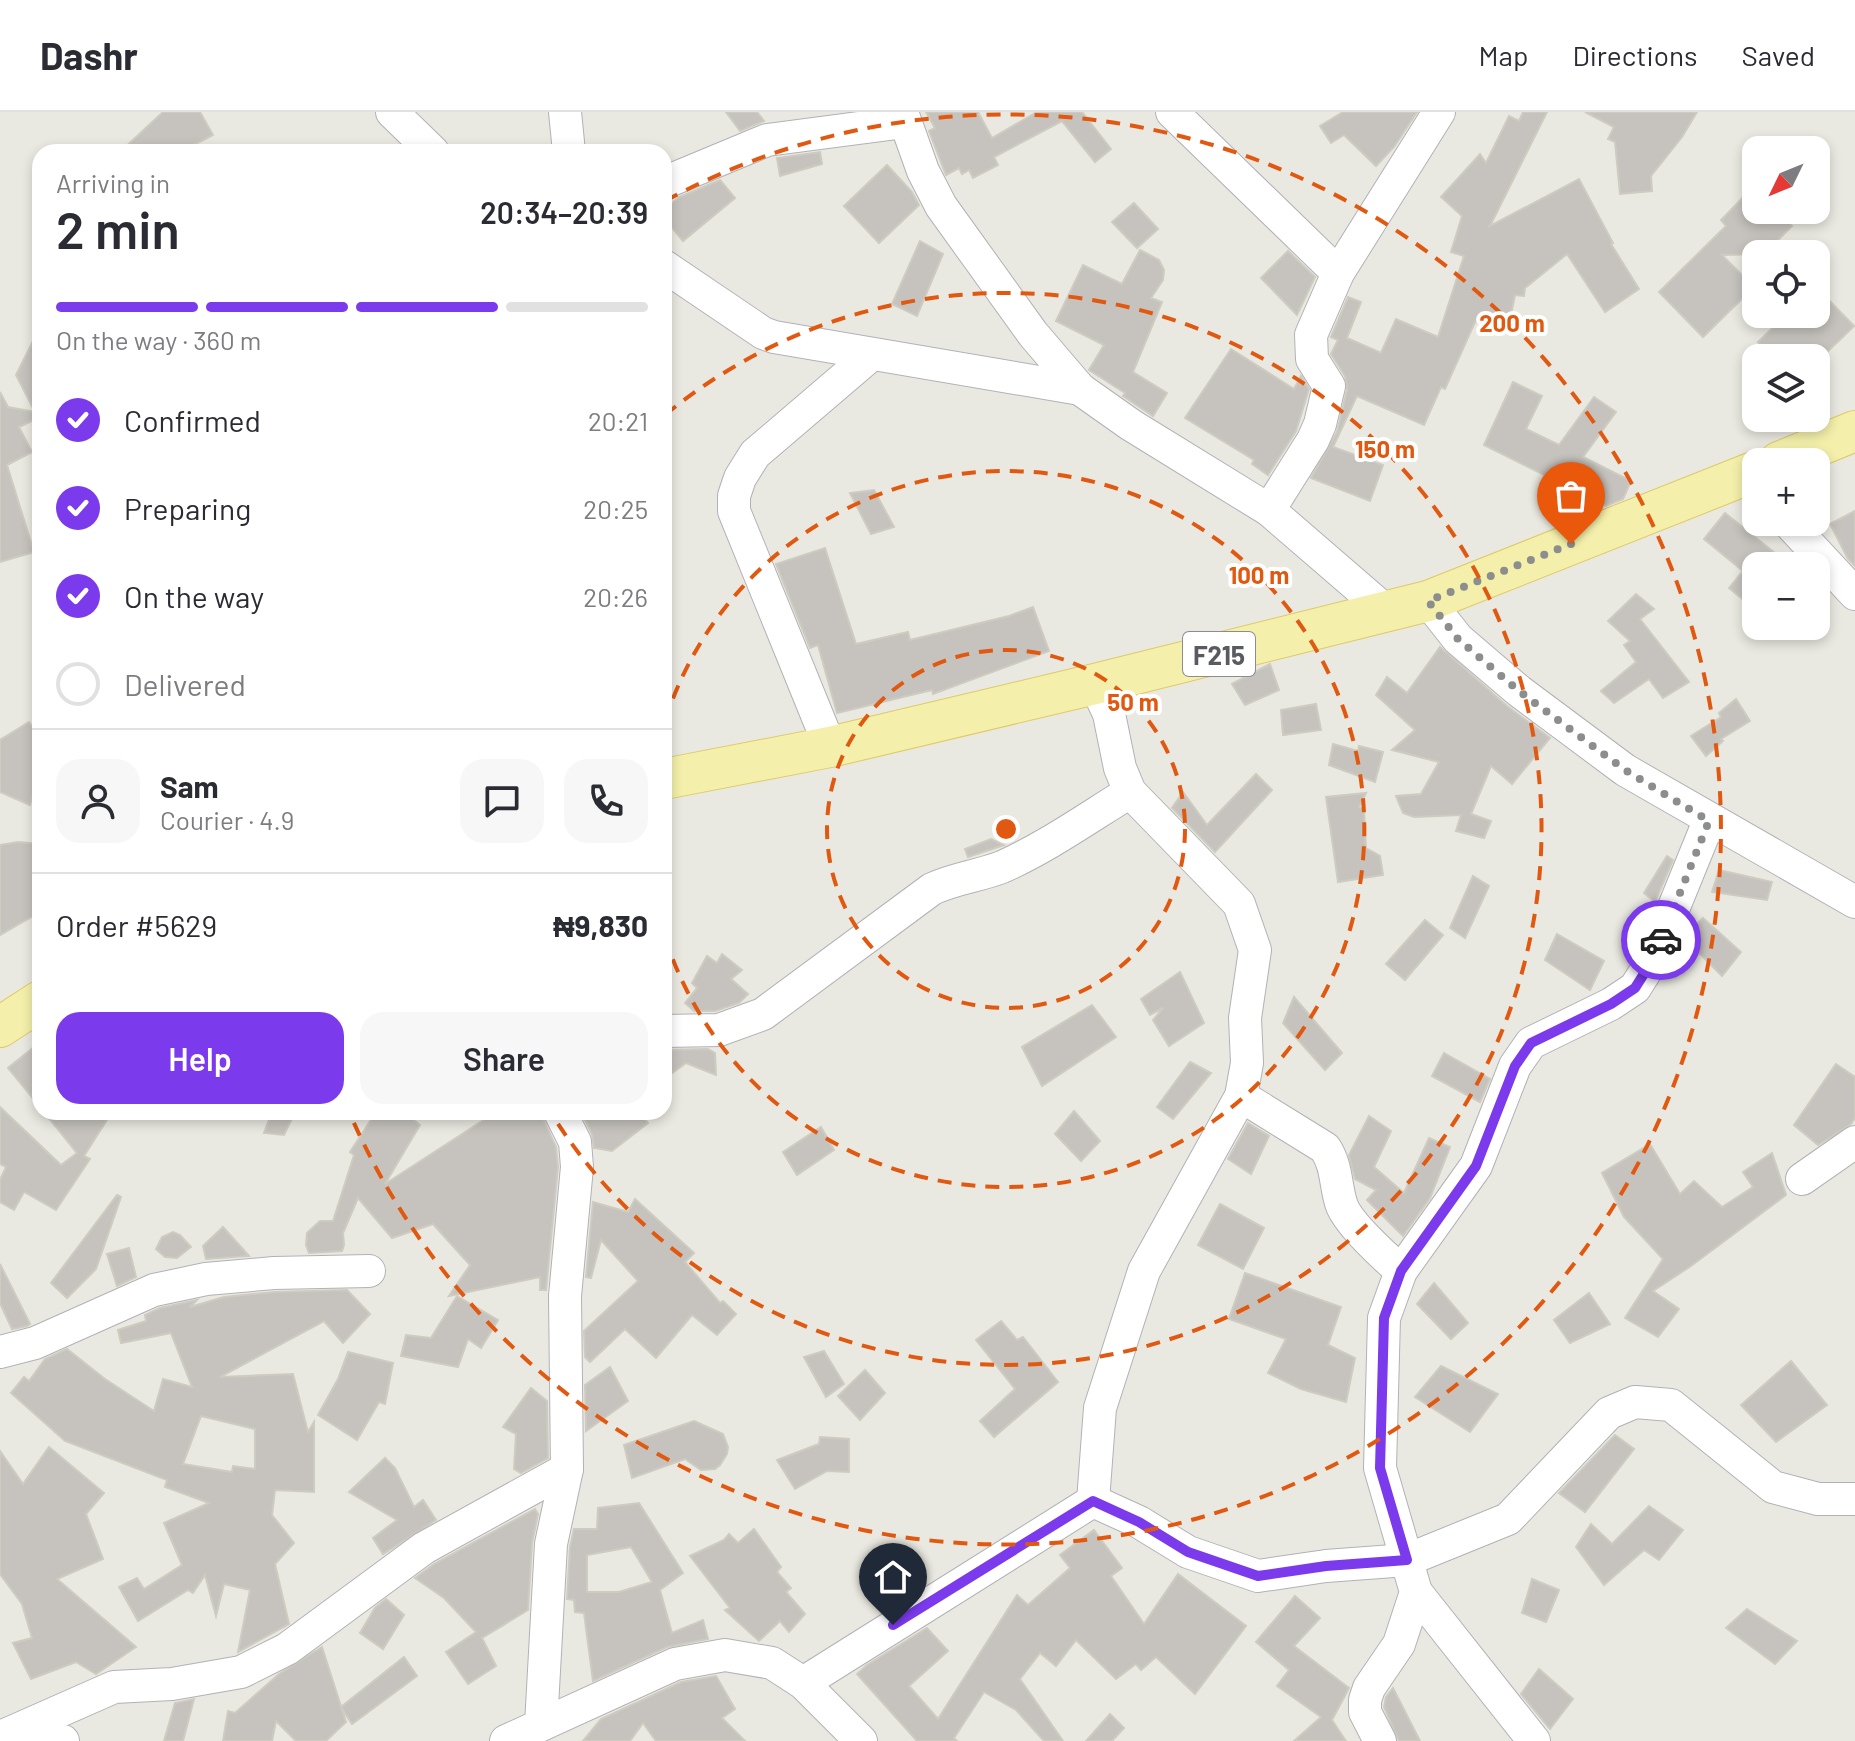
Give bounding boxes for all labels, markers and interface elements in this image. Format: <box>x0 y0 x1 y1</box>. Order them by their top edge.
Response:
text: Dashr <box>40 32 138 78</box>
text: Map <box>1479 38 1528 72</box>
text: Directions <box>1572 38 1698 72</box>
text: Saved <box>1742 38 1815 72</box>
north arrow <box>1742 136 1830 224</box>
map controls <box>1742 136 1830 640</box>
text: Arriving in <box>56 167 170 198</box>
text: 20:34–20:39 <box>480 194 648 230</box>
text: 2 min <box>56 197 180 259</box>
button: locate <box>1742 240 1830 328</box>
text: 200 m <box>1479 308 1545 337</box>
text: On the way · 360 m <box>56 324 261 355</box>
button: layers <box>1742 344 1830 432</box>
icon: check <box>56 398 100 442</box>
text: Confirmed <box>124 402 261 438</box>
text: 20:21 <box>588 405 648 436</box>
text: 150 m <box>1355 434 1415 463</box>
button: + <box>1742 448 1830 536</box>
pin <box>1537 462 1605 544</box>
icon: bag <box>1549 474 1593 518</box>
icon: check <box>56 486 100 530</box>
text: Preparing <box>124 490 251 526</box>
text: 20:25 <box>583 493 648 524</box>
button: − <box>1742 552 1830 640</box>
text: 100 m <box>1229 560 1289 589</box>
icon: check <box>56 574 100 618</box>
text: On the way <box>124 578 264 614</box>
text: 20:26 <box>583 581 648 612</box>
road number: F215 <box>1183 632 1255 676</box>
text: Delivered <box>124 666 246 702</box>
text: 50 m <box>1107 687 1159 716</box>
button: person <box>56 759 140 843</box>
button: chat <box>460 759 544 843</box>
button: phone <box>564 759 648 843</box>
text: Sam <box>160 768 219 804</box>
text: Courier · 4.9 <box>160 804 294 835</box>
centre of rings <box>992 815 1020 843</box>
courier <box>1621 900 1701 980</box>
text: Order #5629 <box>56 907 217 943</box>
text: ₦9,830 <box>553 907 648 943</box>
icon: car <box>1639 918 1683 962</box>
button: Help <box>56 1012 344 1104</box>
button: Share <box>360 1012 648 1104</box>
pin <box>859 1543 927 1625</box>
icon: home <box>871 1555 915 1599</box>

